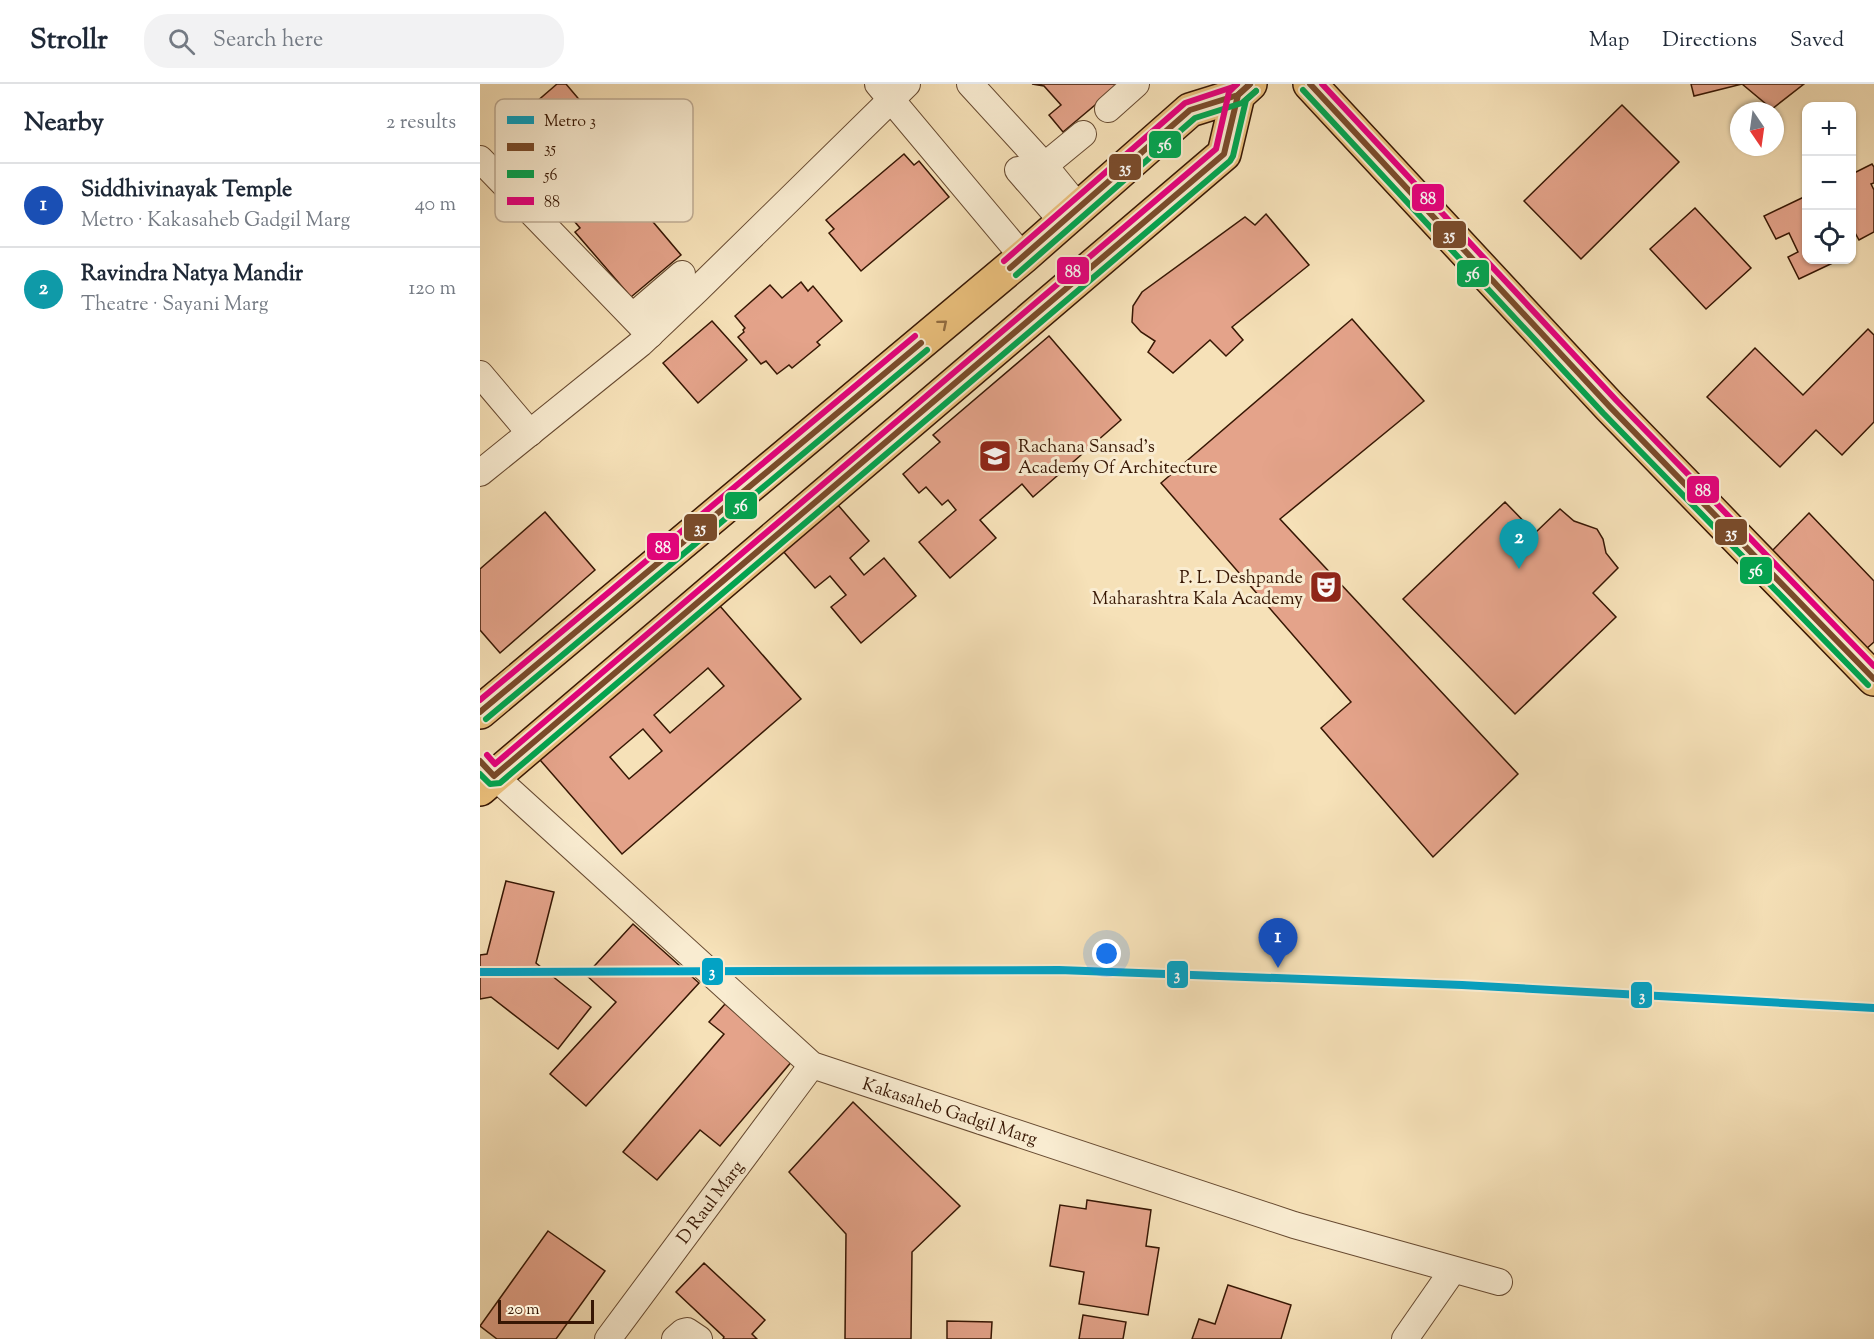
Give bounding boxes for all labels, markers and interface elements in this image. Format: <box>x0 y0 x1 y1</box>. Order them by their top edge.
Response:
search box <box>144 14 564 68</box>
text: Strollr <box>30 21 108 61</box>
icon: search <box>165 25 198 58</box>
text: Search here <box>213 25 323 57</box>
text: Map <box>1589 26 1629 56</box>
text: Directions <box>1662 26 1757 56</box>
text: Saved <box>1790 26 1844 56</box>
legend <box>495 99 693 222</box>
north arrow <box>1730 102 1784 156</box>
map controls <box>1802 102 1856 264</box>
button: + <box>1802 102 1856 156</box>
text: Nearby <box>24 105 104 142</box>
text: 2 results <box>386 109 456 138</box>
text: Metro 3 <box>544 111 596 134</box>
line badge: 56 <box>1148 130 1182 159</box>
text: 56 <box>1156 135 1172 158</box>
text: 35 <box>544 138 556 161</box>
line badge: 35 <box>1108 153 1142 181</box>
button: − <box>1802 156 1856 210</box>
text: 35 <box>1119 158 1131 181</box>
text: 56 <box>543 165 557 188</box>
text: Siddhivinayak Temple <box>81 175 292 207</box>
line badge: 88 <box>1411 183 1445 212</box>
text: 88 <box>1420 189 1436 212</box>
text: 1 <box>40 191 47 220</box>
text: 40 m <box>415 191 456 220</box>
text: 88 <box>544 192 560 215</box>
text: Metro · Kakasaheb Gadgil Marg <box>81 207 350 236</box>
button: locate <box>1802 210 1856 264</box>
line badge: 35 <box>1432 220 1467 249</box>
text: 35 <box>1443 225 1455 248</box>
line badge: 88 <box>1056 256 1090 285</box>
text: Ravindra Natya Mandir <box>81 259 303 291</box>
line badge: 56 <box>1456 259 1490 288</box>
text: 88 <box>1065 262 1081 285</box>
text: 56 <box>1464 264 1480 287</box>
text: 2 <box>39 275 48 304</box>
text: 120 m <box>408 275 456 304</box>
text: Theatre · Sayani Marg <box>81 291 269 320</box>
one-way arrow <box>936 320 947 331</box>
place label: Rachana Sansad's Academy Of Architecture <box>1018 435 1218 482</box>
school or university icon: Rachana Sansad's Academy Of Architecture <box>977 438 1013 474</box>
line badge: 88 <box>1686 475 1720 504</box>
text: 88 <box>1695 481 1711 504</box>
line badge: 56 <box>724 491 758 520</box>
text: 56 <box>732 496 748 519</box>
line badge: 35 <box>683 513 718 542</box>
text: 35 <box>694 518 706 541</box>
line badge: 35 <box>1714 518 1748 546</box>
pin: 2 <box>1500 520 1538 569</box>
text: 35 <box>1725 523 1737 546</box>
line badge: 88 <box>646 532 680 561</box>
text: 88 <box>655 538 671 561</box>
line badge: 56 <box>1739 556 1773 585</box>
text: 56 <box>1747 561 1763 584</box>
place label: P. L. Deshpande Maharashtra Kala Academy <box>1092 566 1303 613</box>
theatre icon: P. L. Deshpande Maharashtra Kala Academy <box>1308 569 1344 605</box>
pin: 1 <box>1258 918 1298 968</box>
your location <box>1092 939 1121 968</box>
line badge: 3 <box>701 957 724 986</box>
line badge: 3 <box>1166 960 1189 989</box>
text: 3 <box>709 962 716 985</box>
text: 3 <box>1174 965 1181 988</box>
line badge: 3 <box>1630 981 1653 1009</box>
text: 3 <box>1639 986 1646 1009</box>
street label: Kakasaheb Gadgil Marg <box>858 1072 1040 1154</box>
street label: D Raul Marg <box>672 1156 752 1250</box>
scale bar <box>498 1297 594 1324</box>
text: 20 m <box>507 1299 540 1322</box>

